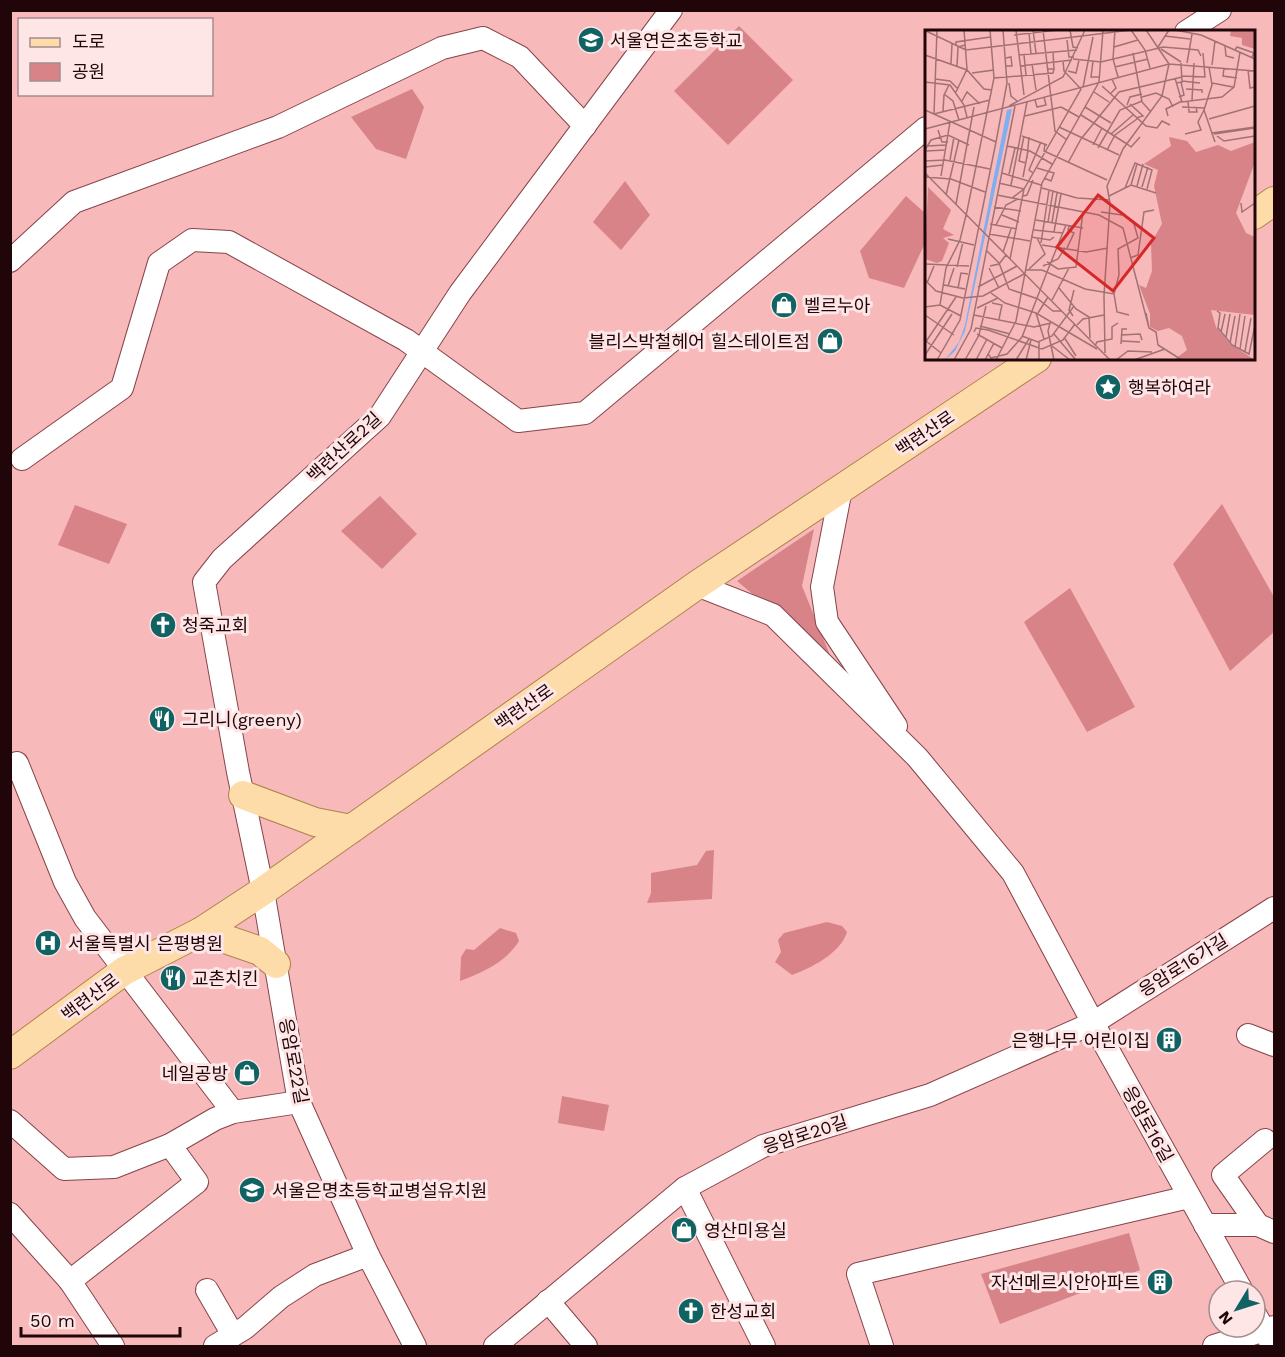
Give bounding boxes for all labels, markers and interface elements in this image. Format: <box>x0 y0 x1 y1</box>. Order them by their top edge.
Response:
legend <box>18 18 213 96</box>
school or university icon: 서울연은초등학교 <box>576 25 606 55</box>
place label: 서울연은초등학교 <box>610 30 742 51</box>
inset map <box>925 30 1255 360</box>
text: 도로 <box>72 31 105 52</box>
text: 공원 <box>72 61 105 82</box>
shop icon: 벨르누아 <box>769 290 799 320</box>
place label: 벨르누아 <box>804 295 871 316</box>
shop icon: 블리스박철헤어 힐스테이트점 <box>815 326 845 356</box>
place label: 블리스박철헤어 힐스테이트점 <box>589 331 810 352</box>
place icon: 행복하여라 <box>1093 372 1123 402</box>
place label: 행복하여라 <box>1128 377 1211 398</box>
street label: 백련산로 <box>892 406 958 460</box>
street label: 백련산로2길 <box>303 408 385 486</box>
church icon: 청죽교회 <box>148 610 178 640</box>
place label: 청죽교회 <box>182 615 248 636</box>
street label: 백련산로 <box>491 679 557 735</box>
restaurant icon: 그리니(greeny) <box>147 704 177 734</box>
place label: 그리니(greeny) <box>182 709 302 730</box>
hospital icon: 서울특별시 은평병원 <box>33 928 63 958</box>
street label: 응암로16가길 <box>1135 929 1231 1001</box>
place label: 서울특별시 은평병원 <box>68 933 223 954</box>
restaurant icon: 교촌치킨 <box>158 963 188 993</box>
place label: 교촌치킨 <box>192 968 258 989</box>
street label: 백련산로 <box>57 969 123 1025</box>
street label: 응암로22길 <box>275 1016 313 1106</box>
building icon: 은행나무 어린이집 <box>1154 1025 1184 1055</box>
place label: 은행나무 어린이집 <box>1011 1030 1150 1051</box>
shop icon: 네일공방 <box>232 1058 262 1088</box>
place label: 네일공방 <box>162 1063 228 1084</box>
street label: 응암로16길 <box>1118 1082 1178 1166</box>
street label: 응암로20길 <box>760 1110 850 1158</box>
school or university icon: 서울은명초등학교병설유치원 <box>237 1175 267 1205</box>
place label: 서울은명초등학교병설유치원 <box>272 1180 487 1201</box>
shop icon: 영산미용실 <box>669 1215 699 1245</box>
place label: 영산미용실 <box>704 1220 787 1241</box>
building icon: 자선메르시안아파트 <box>1145 1267 1175 1297</box>
place label: 자선메르시안아파트 <box>991 1272 1140 1293</box>
north arrow <box>1207 1279 1267 1339</box>
church icon: 한성교회 <box>676 1296 706 1326</box>
scale bar <box>21 1300 180 1338</box>
place label: 한성교회 <box>710 1301 776 1322</box>
text: N <box>1214 1307 1237 1328</box>
text: 50 m <box>30 1310 75 1331</box>

